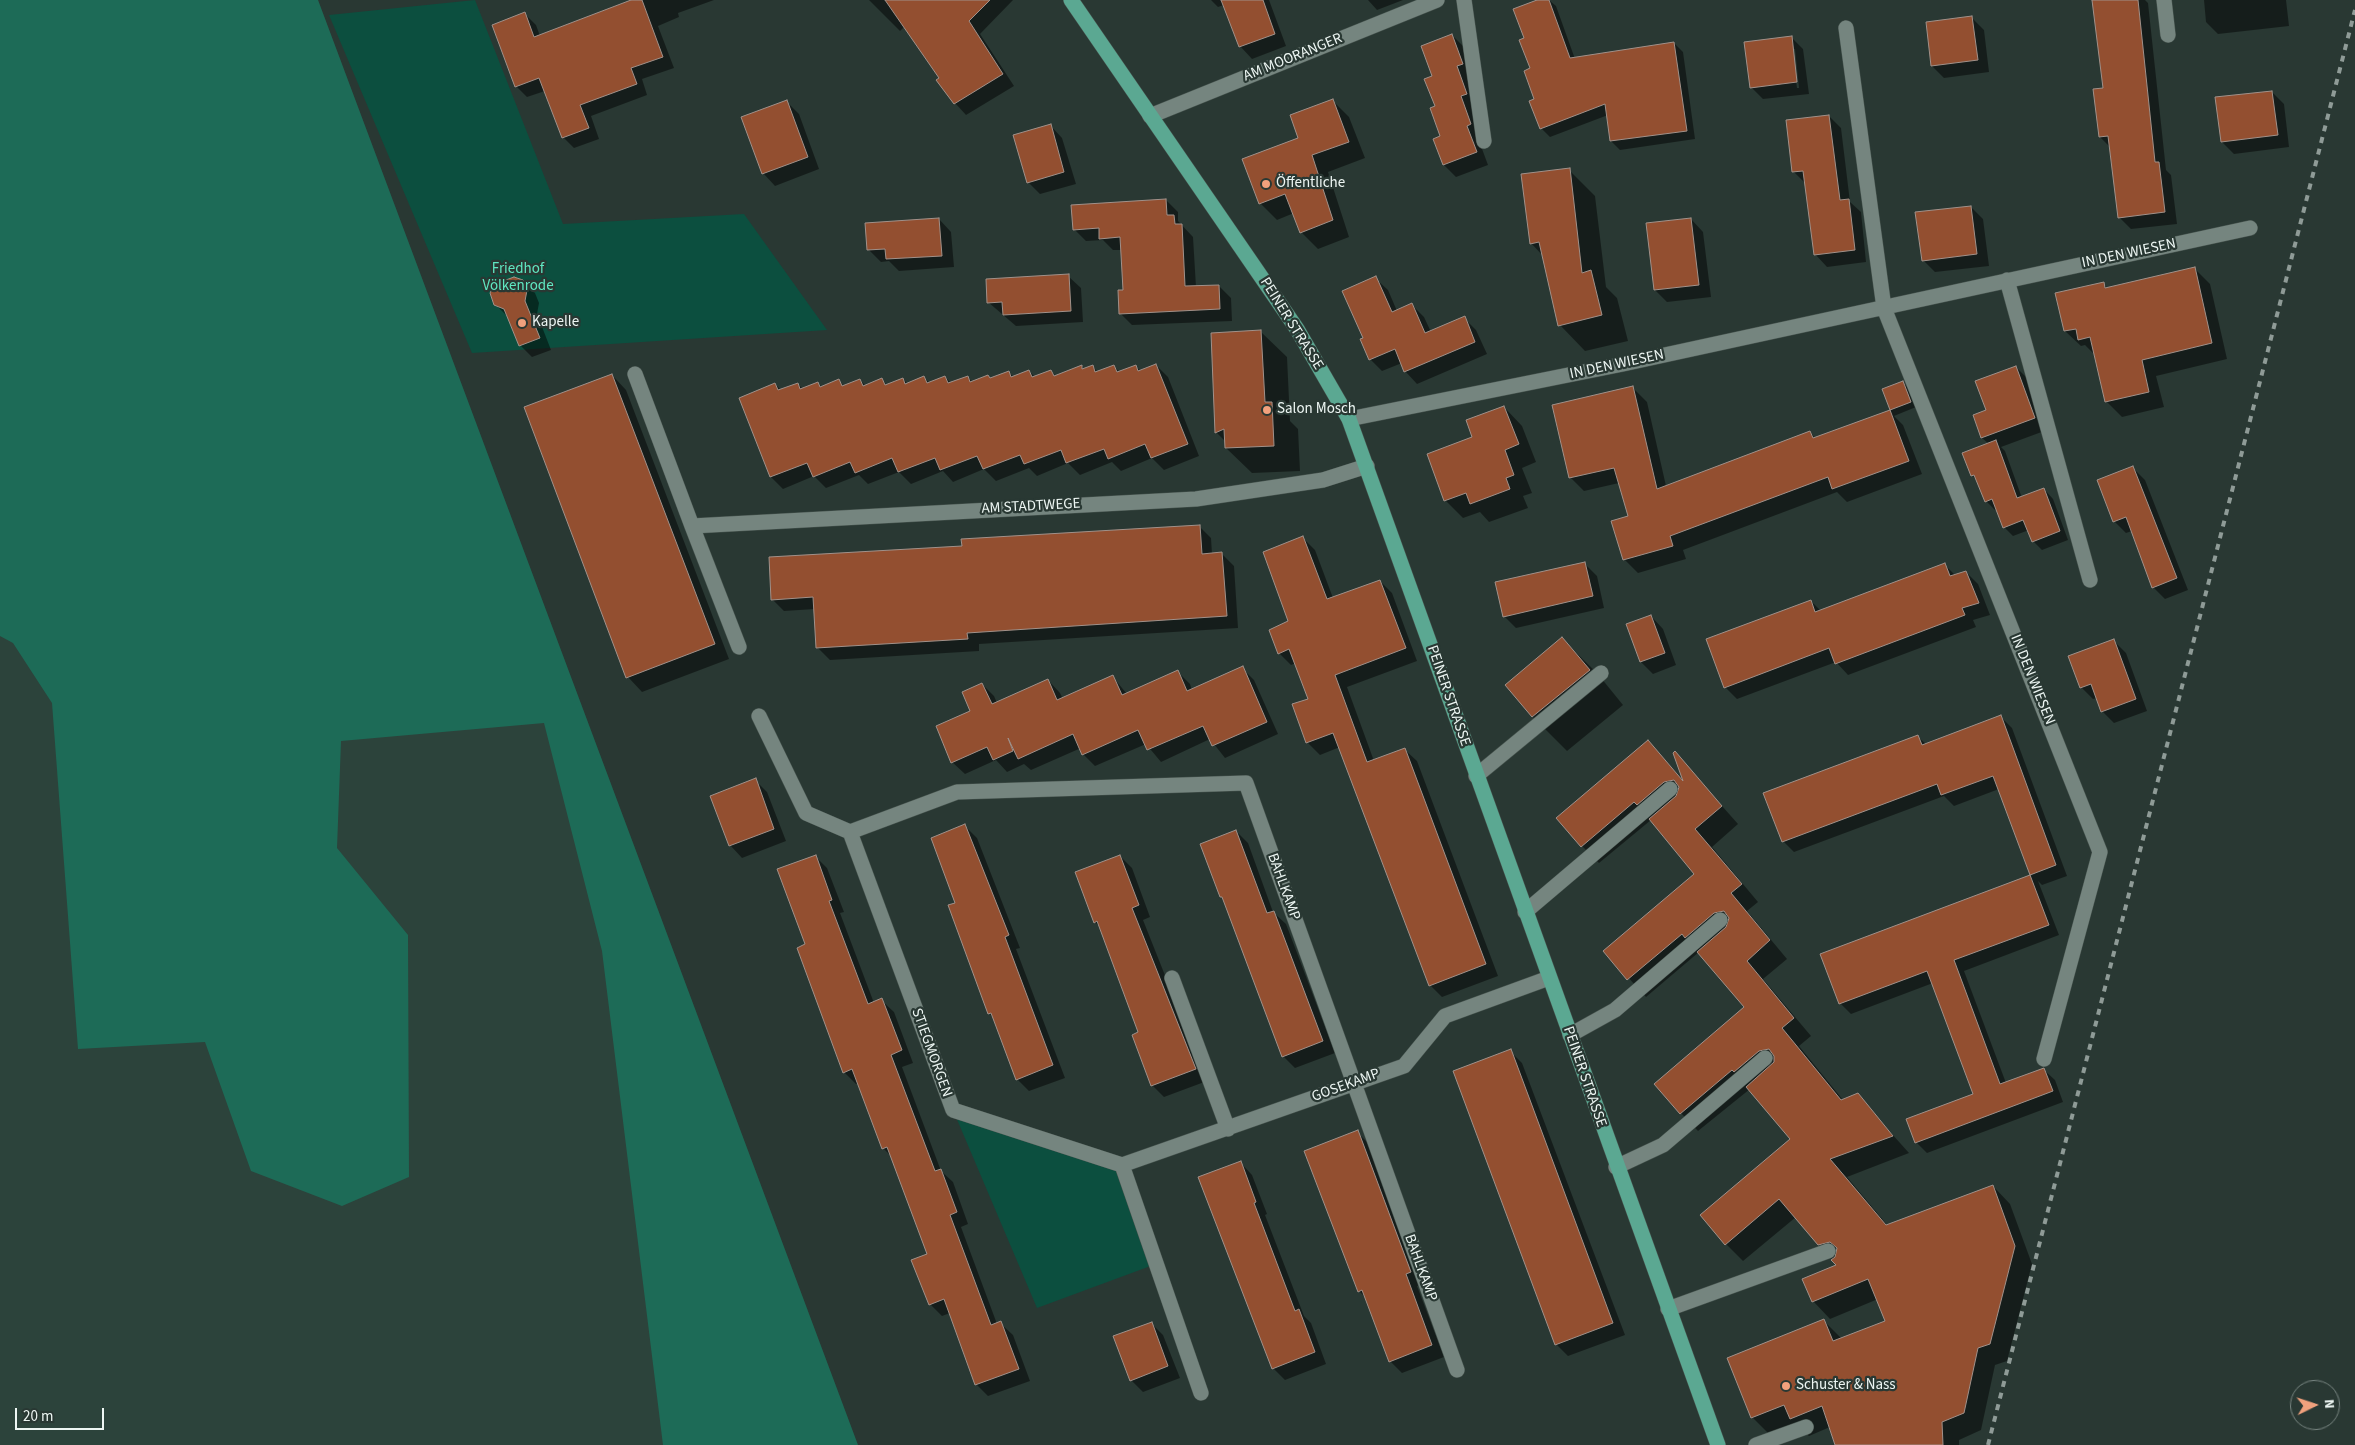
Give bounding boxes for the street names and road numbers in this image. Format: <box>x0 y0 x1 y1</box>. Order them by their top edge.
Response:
street label: AM MOORANGER <box>1241 30 1345 86</box>
street label: IN DEN WIESEN <box>2080 235 2178 273</box>
street label: PEINER STRASSE <box>1255 274 1327 374</box>
street label: IN DEN WIESEN <box>1568 346 1666 384</box>
street label: AM STADTWEGE <box>981 495 1081 519</box>
street label: IN DEN WIESEN <box>2006 632 2058 728</box>
street label: PEINER STRASSE <box>1422 643 1474 749</box>
street label: BAHLKAMP <box>1263 851 1303 923</box>
street label: STIEGMORGEN <box>907 1006 955 1100</box>
street label: PEINER STRASSE <box>1558 1024 1610 1130</box>
street label: GOSEKAMP <box>1309 1065 1383 1107</box>
street label: BAHLKAMP <box>1400 1232 1440 1304</box>

